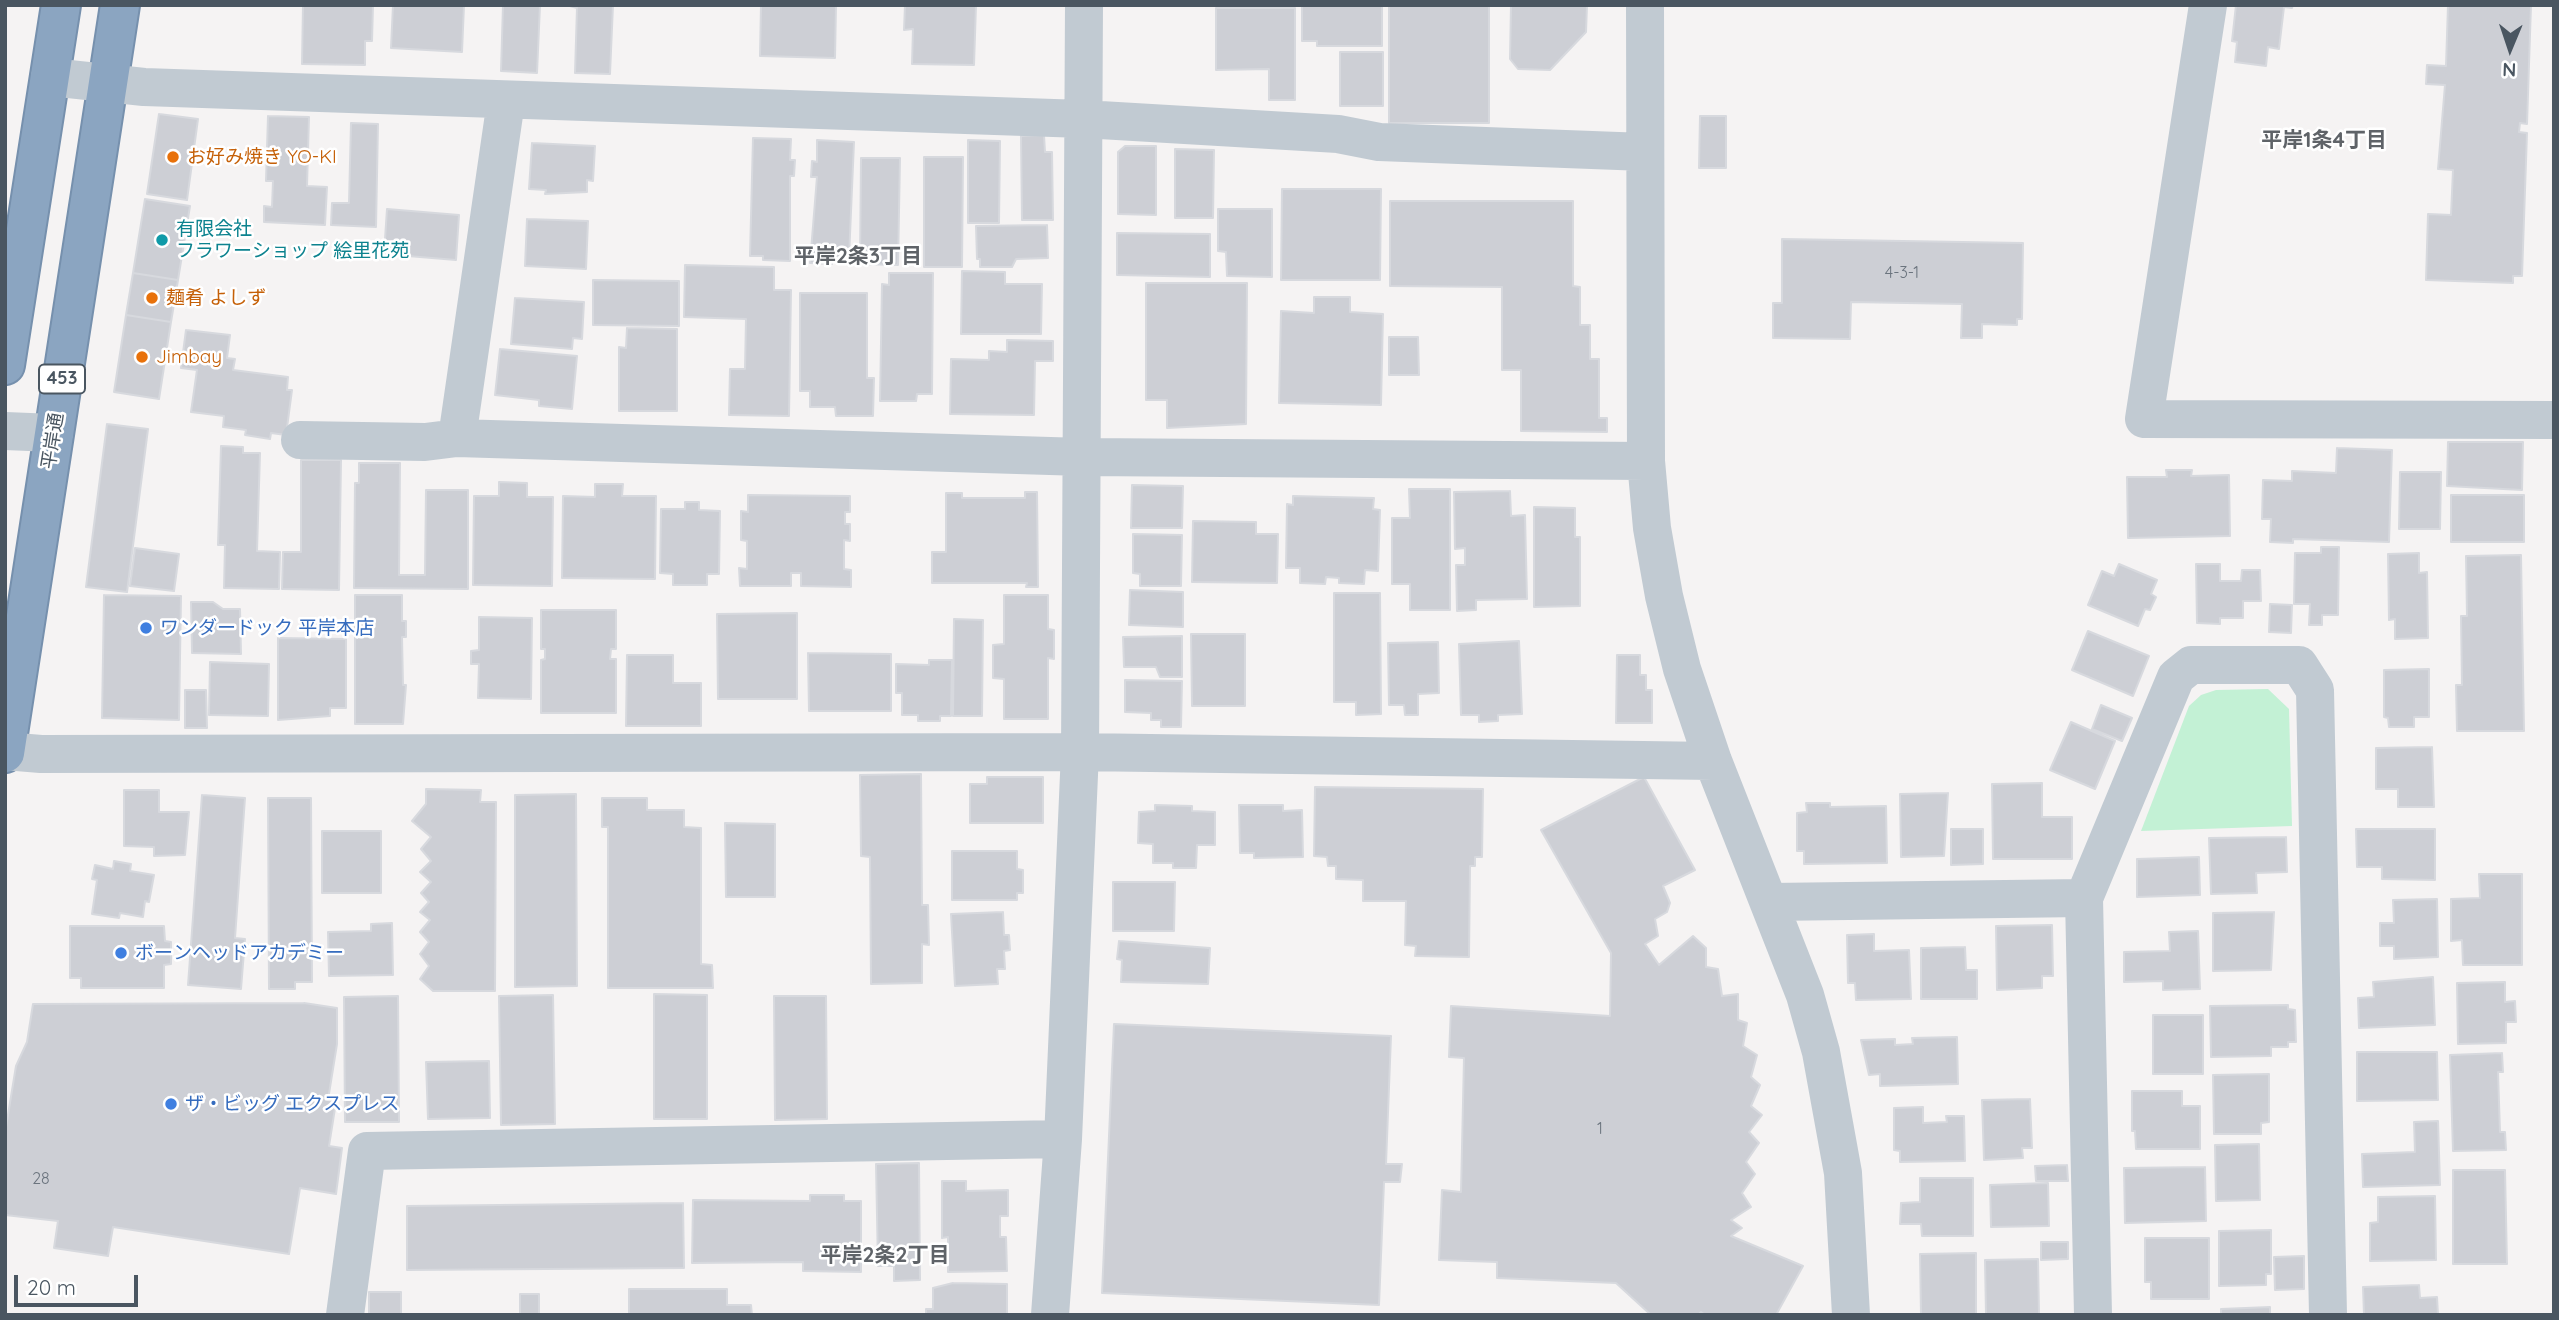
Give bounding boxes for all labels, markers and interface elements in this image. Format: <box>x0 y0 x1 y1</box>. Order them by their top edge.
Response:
north arrow <box>2475 14 2545 84</box>
text: N <box>2502 58 2517 82</box>
district label: 平岸1条4丁目 <box>2261 128 2387 154</box>
place label: お好み焼き YO-KI <box>187 146 337 168</box>
marker: お好み焼き YO-KI <box>165 149 181 165</box>
place label: 有限会社 フラワーショップ 絵里花苑 <box>176 218 409 262</box>
marker: 有限会社 フラワーショップ 絵里花苑 <box>154 232 170 248</box>
district label: 平岸2条3丁目 <box>794 244 922 270</box>
house number: 4-3-1 <box>1885 263 1919 283</box>
place label: 麺肴 よしず <box>166 287 266 309</box>
marker: 麺肴 よしず <box>144 290 160 306</box>
place label: Jimbay <box>156 346 222 368</box>
marker: Jimbay <box>134 349 150 365</box>
road number: 453 <box>39 365 85 394</box>
street label: 平岸通 <box>37 411 69 471</box>
place label: ワンダードック 平岸本店 <box>160 617 374 639</box>
marker: ワンダードック 平岸本店 <box>138 620 154 636</box>
place label: ボーンヘッドアカデミー <box>135 942 344 964</box>
marker: ボーンヘッドアカデミー <box>113 945 129 961</box>
place label: ザ・ビッグ エクスプレス <box>185 1093 399 1115</box>
marker: ザ・ビッグ エクスプレス <box>163 1096 179 1112</box>
house number: 1 <box>1597 1119 1603 1139</box>
house number: 28 <box>32 1169 50 1189</box>
district label: 平岸2条2丁目 <box>821 1243 949 1269</box>
scale bar <box>18 1260 142 1304</box>
text: 20 m <box>27 1274 76 1300</box>

